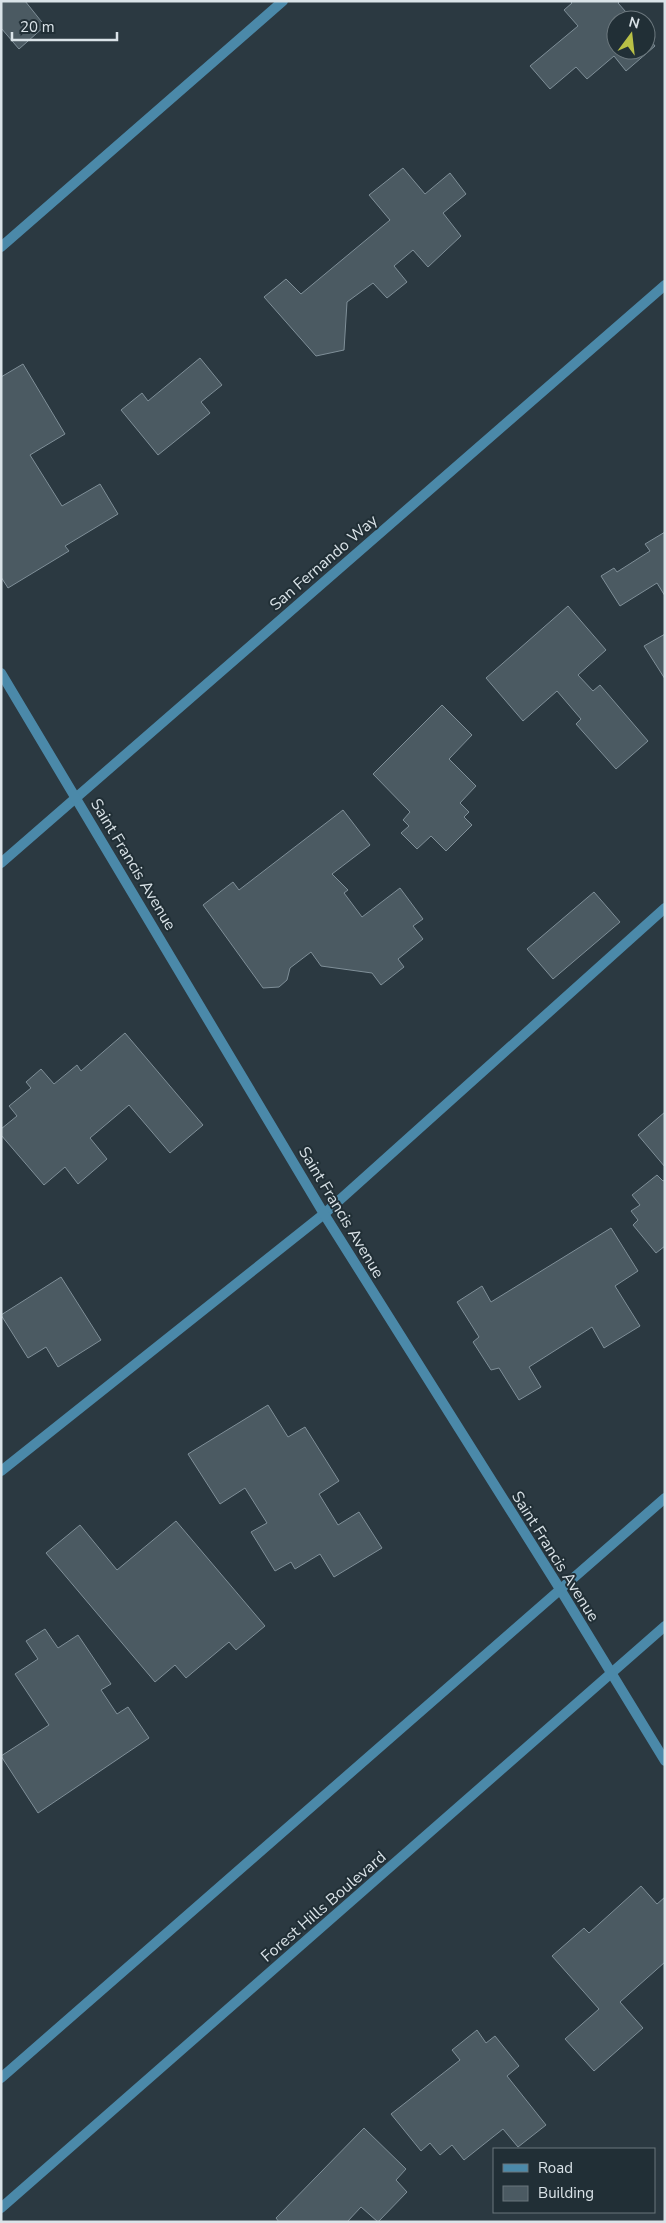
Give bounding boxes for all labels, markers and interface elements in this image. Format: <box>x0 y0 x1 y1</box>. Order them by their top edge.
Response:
scale bar <box>12 10 118 42</box>
north arrow <box>606 10 656 60</box>
text: N <box>627 12 642 33</box>
text: 20 m <box>20 17 55 37</box>
street label: San Fernando Way <box>265 509 383 616</box>
street label: Saint Francis Avenue <box>85 795 181 934</box>
street label: Saint Francis Avenue <box>293 1143 389 1282</box>
street label: Saint Francis Avenue <box>506 1487 604 1626</box>
street label: Forest Hills Boulevard <box>256 1846 391 1967</box>
legend <box>493 2148 656 2213</box>
text: Road <box>538 2158 573 2178</box>
text: Building <box>538 2183 594 2203</box>

